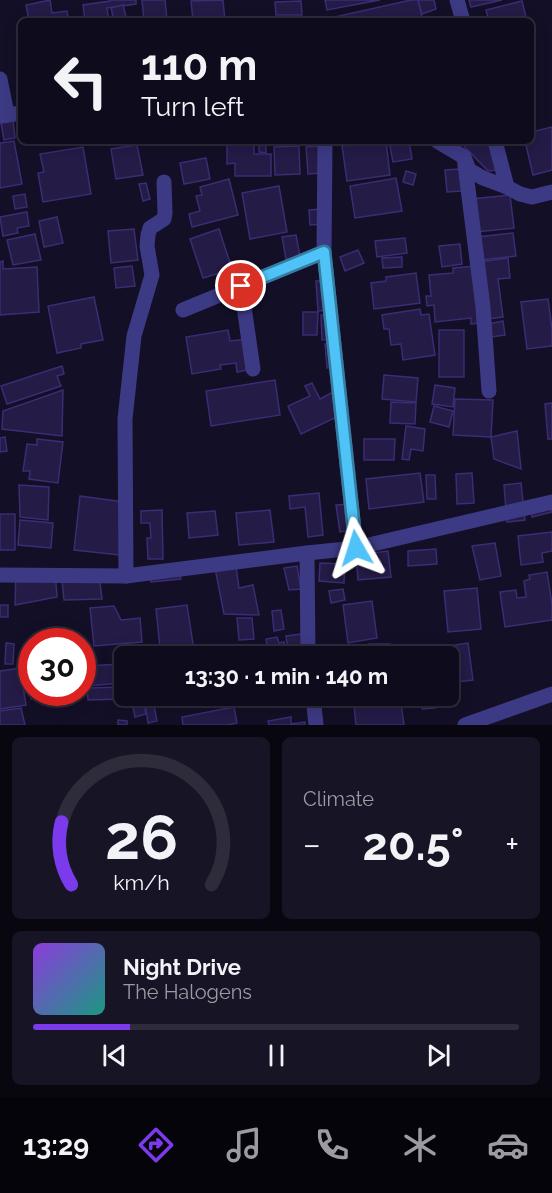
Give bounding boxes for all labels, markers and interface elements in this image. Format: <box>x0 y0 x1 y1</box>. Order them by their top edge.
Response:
text: 110 m <box>141 41 257 90</box>
icon: left <box>42 42 120 120</box>
text: Turn left <box>141 91 244 122</box>
pin <box>215 260 266 311</box>
icon: arrive <box>224 269 257 302</box>
position arrow <box>324 516 388 580</box>
speed limit sign: 30 <box>18 628 96 706</box>
text: 13:30 · 1 min · 140 m <box>185 663 388 689</box>
text: Climate <box>303 787 374 811</box>
text: 26 <box>104 800 178 874</box>
text: 20.5° <box>363 818 463 871</box>
text: − <box>303 825 321 864</box>
text: + <box>505 825 519 864</box>
text: km/h <box>113 870 169 895</box>
text: Night Drive <box>123 954 241 980</box>
text: The Halogens <box>123 980 252 1004</box>
icon: previous <box>98 1039 131 1072</box>
icon: pause <box>260 1039 293 1072</box>
icon: next <box>422 1039 455 1072</box>
icon: directions <box>135 1124 177 1166</box>
icon: music <box>223 1124 265 1166</box>
icon: phone <box>311 1124 353 1166</box>
icon: climate <box>399 1124 441 1166</box>
icon: car <box>487 1124 529 1166</box>
text: 13:29 <box>23 1130 89 1161</box>

